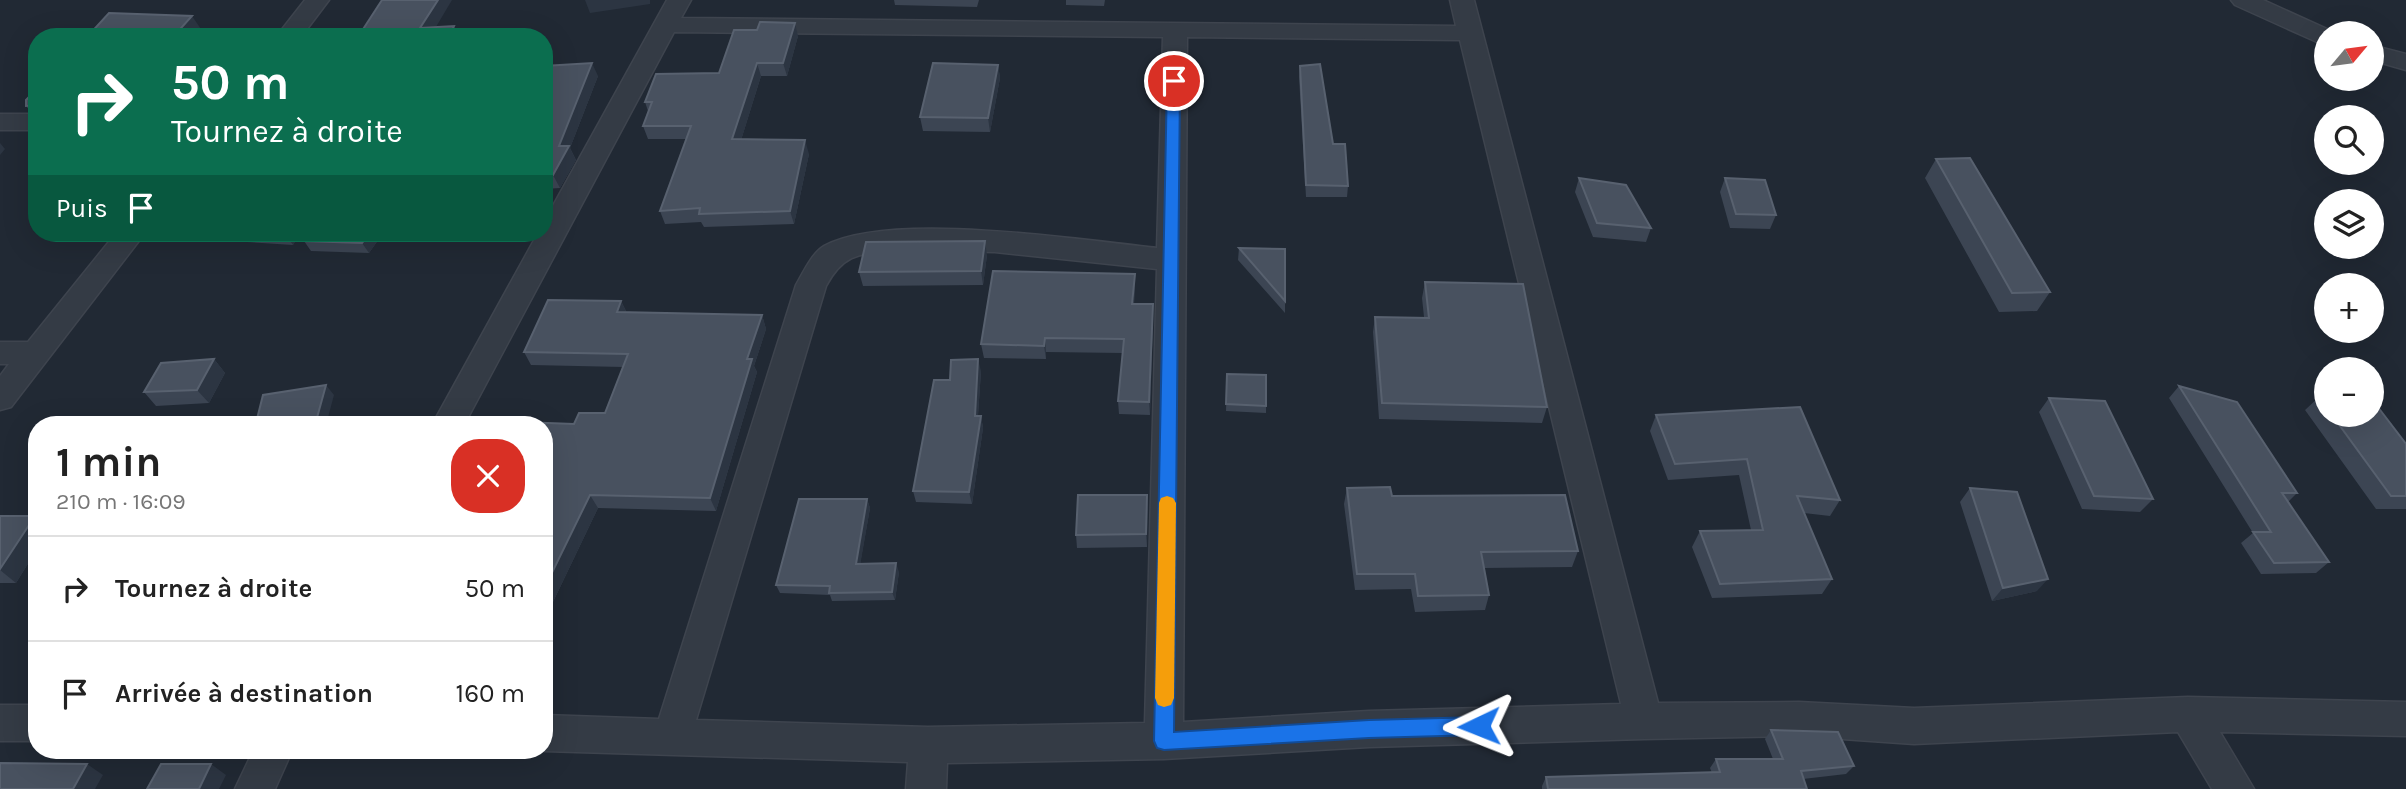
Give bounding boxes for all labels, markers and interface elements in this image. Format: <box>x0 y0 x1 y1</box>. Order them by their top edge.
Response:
north arrow <box>2314 21 2384 91</box>
map controls <box>2314 21 2384 427</box>
pin <box>1144 51 1204 111</box>
text: 50 m <box>171 54 289 111</box>
icon: right <box>56 56 147 147</box>
icon: arrive <box>1155 62 1193 100</box>
button: search <box>2314 105 2384 175</box>
text: Tournez à droite <box>171 113 403 150</box>
icon: arrive <box>122 189 160 227</box>
button: layers <box>2314 189 2384 259</box>
text: Puis <box>56 193 108 224</box>
button: + <box>2314 273 2384 343</box>
button: − <box>2314 357 2384 427</box>
text: 1 min <box>56 437 161 487</box>
button: close <box>451 439 525 513</box>
text: 210 m · 16:09 <box>56 488 186 515</box>
icon: right <box>56 570 94 608</box>
text: Tournez à droite <box>115 573 312 604</box>
text: 50 m <box>464 573 525 604</box>
icon: arrive <box>56 675 94 713</box>
text: Arrivée à destination <box>115 678 373 709</box>
text: 160 m <box>456 678 525 709</box>
position arrow <box>1442 689 1516 763</box>

